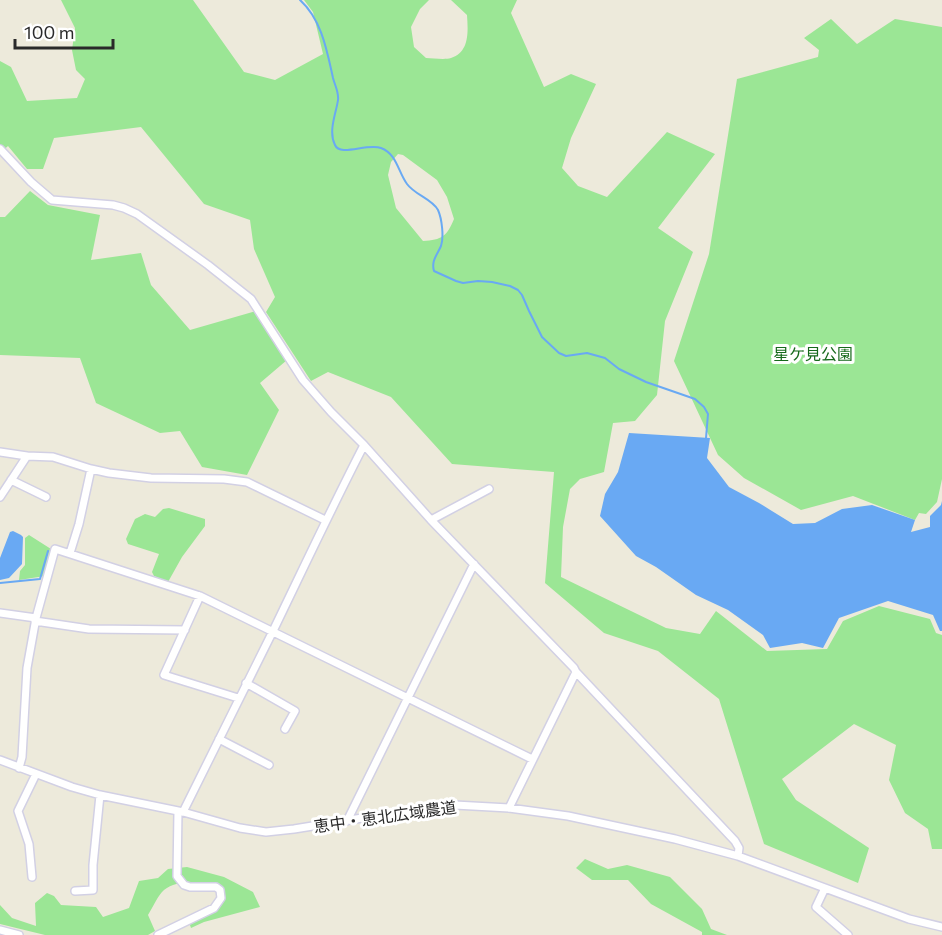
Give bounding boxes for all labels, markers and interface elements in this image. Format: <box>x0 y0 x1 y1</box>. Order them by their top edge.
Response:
scale bar <box>15 12 112 50</box>
text: 100 m <box>24 21 74 43</box>
park label: 星ケ見公園 <box>773 344 853 363</box>
street label: 恵中・恵北広域農道 <box>312 797 458 835</box>

